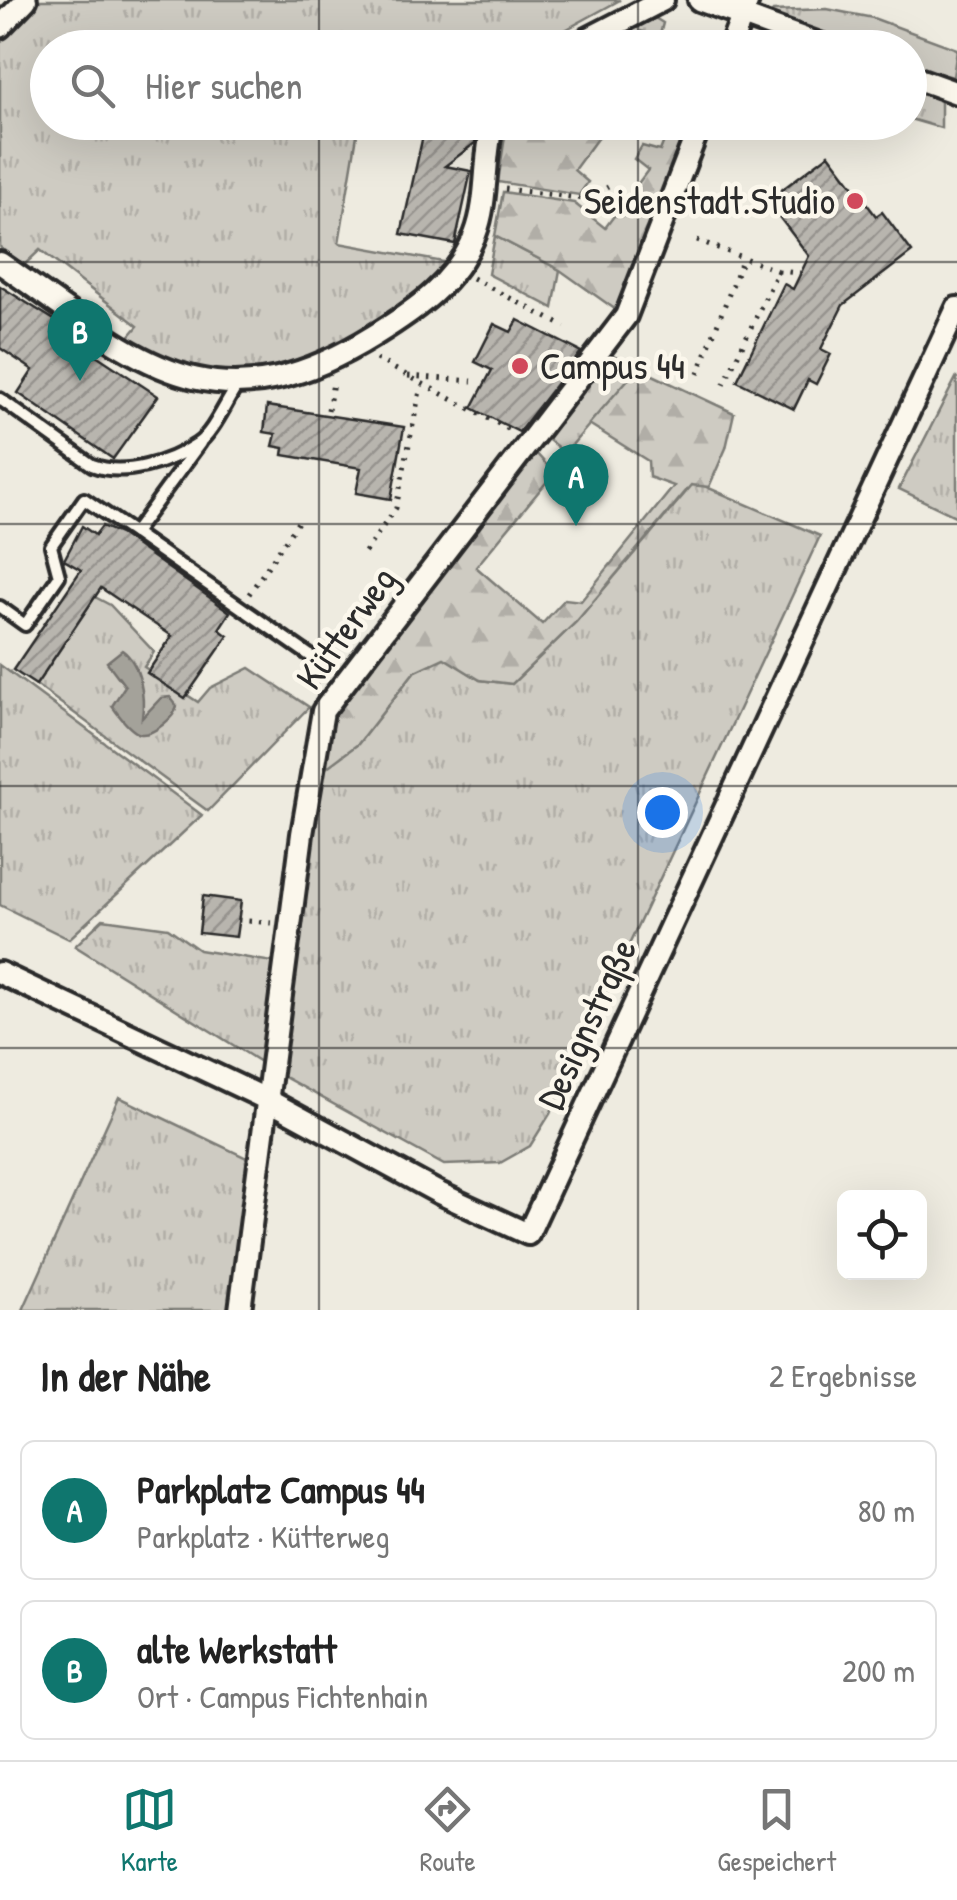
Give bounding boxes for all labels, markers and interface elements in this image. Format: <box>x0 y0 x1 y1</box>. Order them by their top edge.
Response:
search box <box>30 30 927 140</box>
icon: search <box>65 58 120 113</box>
text: Hier suchen <box>145 59 303 111</box>
place label: Seidenstadt.Studio <box>584 174 835 226</box>
marker: Seidenstadt.Studio <box>844 190 866 212</box>
pin: B <box>48 298 112 381</box>
place label: Campus 44 <box>540 339 685 391</box>
marker: Campus 44 <box>509 355 531 377</box>
pin: A <box>544 444 608 526</box>
street label: Kütterweg <box>283 555 408 700</box>
your location <box>637 787 688 838</box>
street label: Designstraße <box>524 930 648 1117</box>
map controls <box>837 1190 927 1280</box>
button: locate <box>837 1190 927 1280</box>
text: In der Nähe <box>40 1347 211 1404</box>
text: 2 Ergebnisse <box>769 1354 917 1397</box>
text: Parkplatz Campus 44 <box>137 1463 425 1515</box>
text: A <box>67 1489 82 1532</box>
text: 80 m <box>858 1489 915 1532</box>
text: Parkplatz · Kütterweg <box>137 1515 390 1558</box>
text: alte Werkstatt <box>137 1623 337 1675</box>
text: B <box>66 1649 83 1692</box>
text: 200 m <box>842 1649 915 1692</box>
text: Ort · Campus Fichtenhain <box>137 1675 428 1718</box>
tab: Karte <box>121 1782 178 1880</box>
tab: Route <box>420 1782 476 1880</box>
tab: Gespeichert <box>717 1782 836 1880</box>

